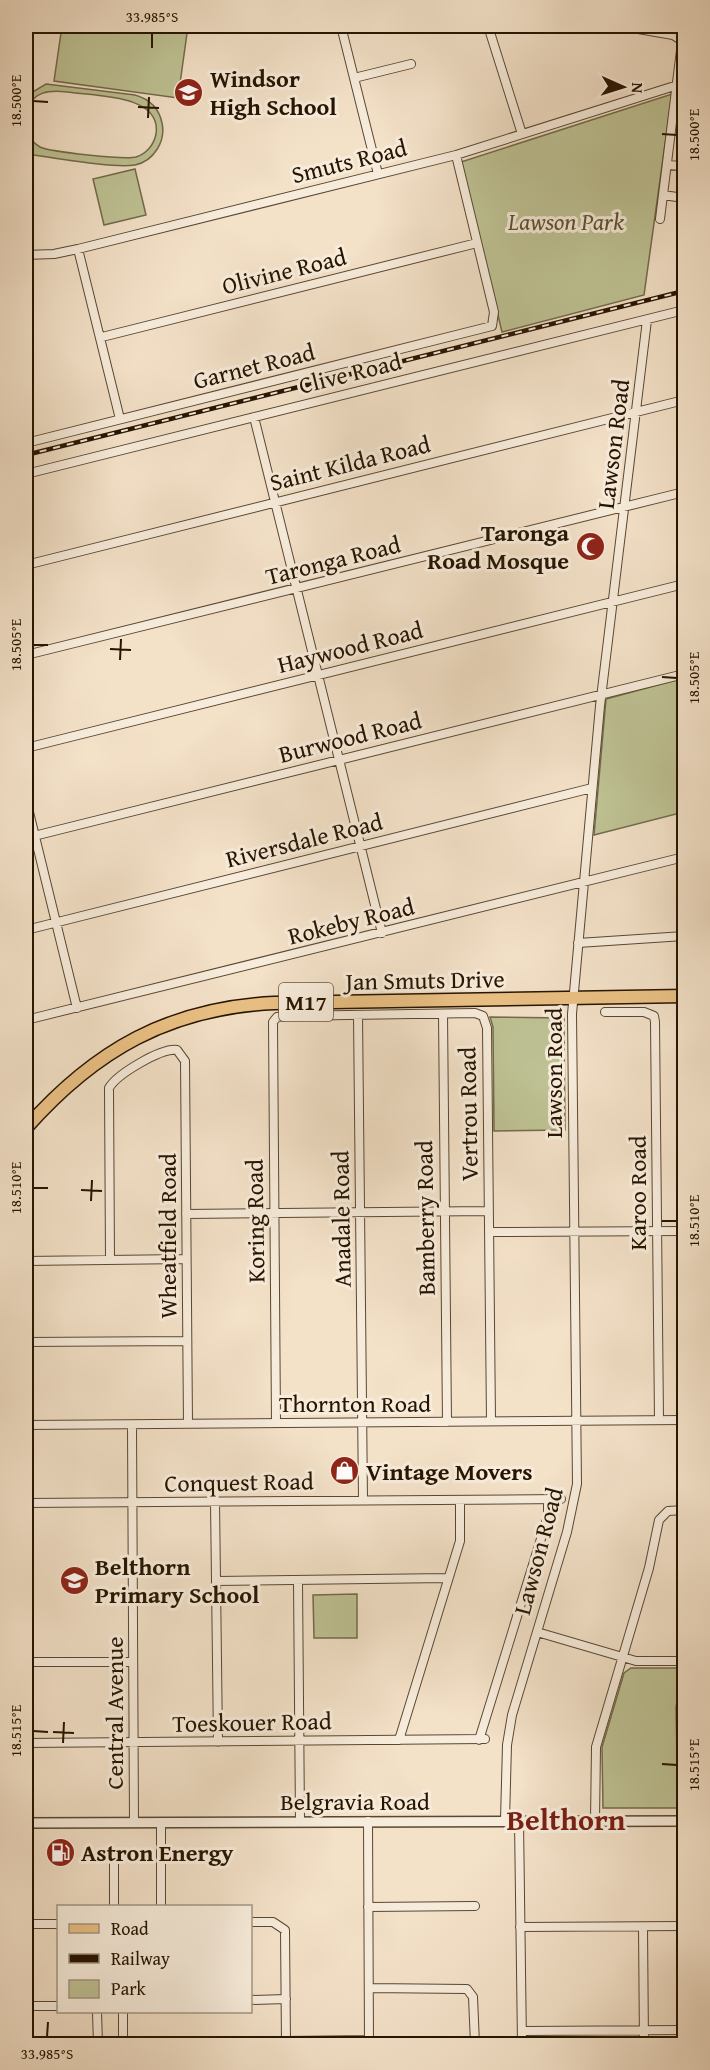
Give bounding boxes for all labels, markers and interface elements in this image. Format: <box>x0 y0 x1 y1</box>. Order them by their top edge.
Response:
text: 33.985°S <box>126 6 178 27</box>
north arrow <box>593 57 653 117</box>
place label: Windsor High School <box>210 61 337 124</box>
text: 18.500°E <box>5 74 26 127</box>
school or university icon: Windsor High School <box>173 76 205 108</box>
text: N <box>626 82 650 94</box>
text: 18.500°E <box>683 108 704 161</box>
street label: Smuts Road <box>288 130 411 192</box>
park label: Lawson Park <box>507 204 624 239</box>
street label: Olivine Road <box>218 239 350 303</box>
street label: Garnet Road <box>190 334 319 398</box>
street label: Clive Road <box>295 343 405 403</box>
street label: Lawson Road <box>588 377 638 511</box>
street label: Saint Kilda Road <box>266 426 434 500</box>
place label: Taronga Road Mosque <box>427 515 570 578</box>
street label: Taronga Road <box>262 526 404 594</box>
mosque icon: Taronga Road Mosque <box>574 530 606 562</box>
street label: Haywood Road <box>274 612 427 682</box>
text: 18.505°E <box>5 618 26 671</box>
text: 18.505°E <box>683 651 704 704</box>
street label: Burwood Road <box>275 702 425 772</box>
street label: Riversdale Road <box>222 804 386 876</box>
street label: Rokeby Road <box>284 888 418 954</box>
street label: Jan Smuts Drive <box>342 961 505 999</box>
road number: M17 <box>279 983 333 1021</box>
street label: Lawson Road <box>536 1008 571 1138</box>
street label: Vertrou Road <box>449 1046 487 1181</box>
street label: Karoo Road <box>620 1135 655 1251</box>
street label: Bamberry Road <box>406 1140 444 1296</box>
street label: Anadale Road <box>322 1150 360 1288</box>
street label: Wheatfield Road <box>150 1153 185 1319</box>
street label: Koring Road <box>236 1159 274 1283</box>
text: 18.510°E <box>5 1161 26 1214</box>
text: 18.510°E <box>683 1194 704 1247</box>
street label: Thornton Road <box>279 1386 431 1421</box>
place label: Vintage Movers <box>366 1454 533 1489</box>
shop icon: Vintage Movers <box>329 1455 361 1487</box>
street label: Conquest Road <box>164 1463 314 1501</box>
street label: Lawson Road <box>504 1483 572 1619</box>
place label: Belthorn Primary School <box>95 1549 260 1612</box>
school or university icon: Belthorn Primary School <box>58 1564 90 1596</box>
street label: Central Avenue <box>97 1636 132 1790</box>
street label: Toeskouer Road <box>172 1703 332 1741</box>
text: 18.515°E <box>5 1704 26 1757</box>
text: 18.515°E <box>683 1738 704 1791</box>
street label: Belgravia Road <box>280 1784 430 1819</box>
district label: Belthorn <box>506 1797 626 1841</box>
place label: Astron Energy <box>81 1835 234 1870</box>
fuel station icon: Astron Energy <box>44 1836 76 1868</box>
legend <box>57 1905 252 2013</box>
text: Road <box>111 1915 149 1942</box>
text: Railway <box>111 1945 170 1972</box>
text: Park <box>111 1975 147 2002</box>
text: 33.985°S <box>21 2043 73 2064</box>

